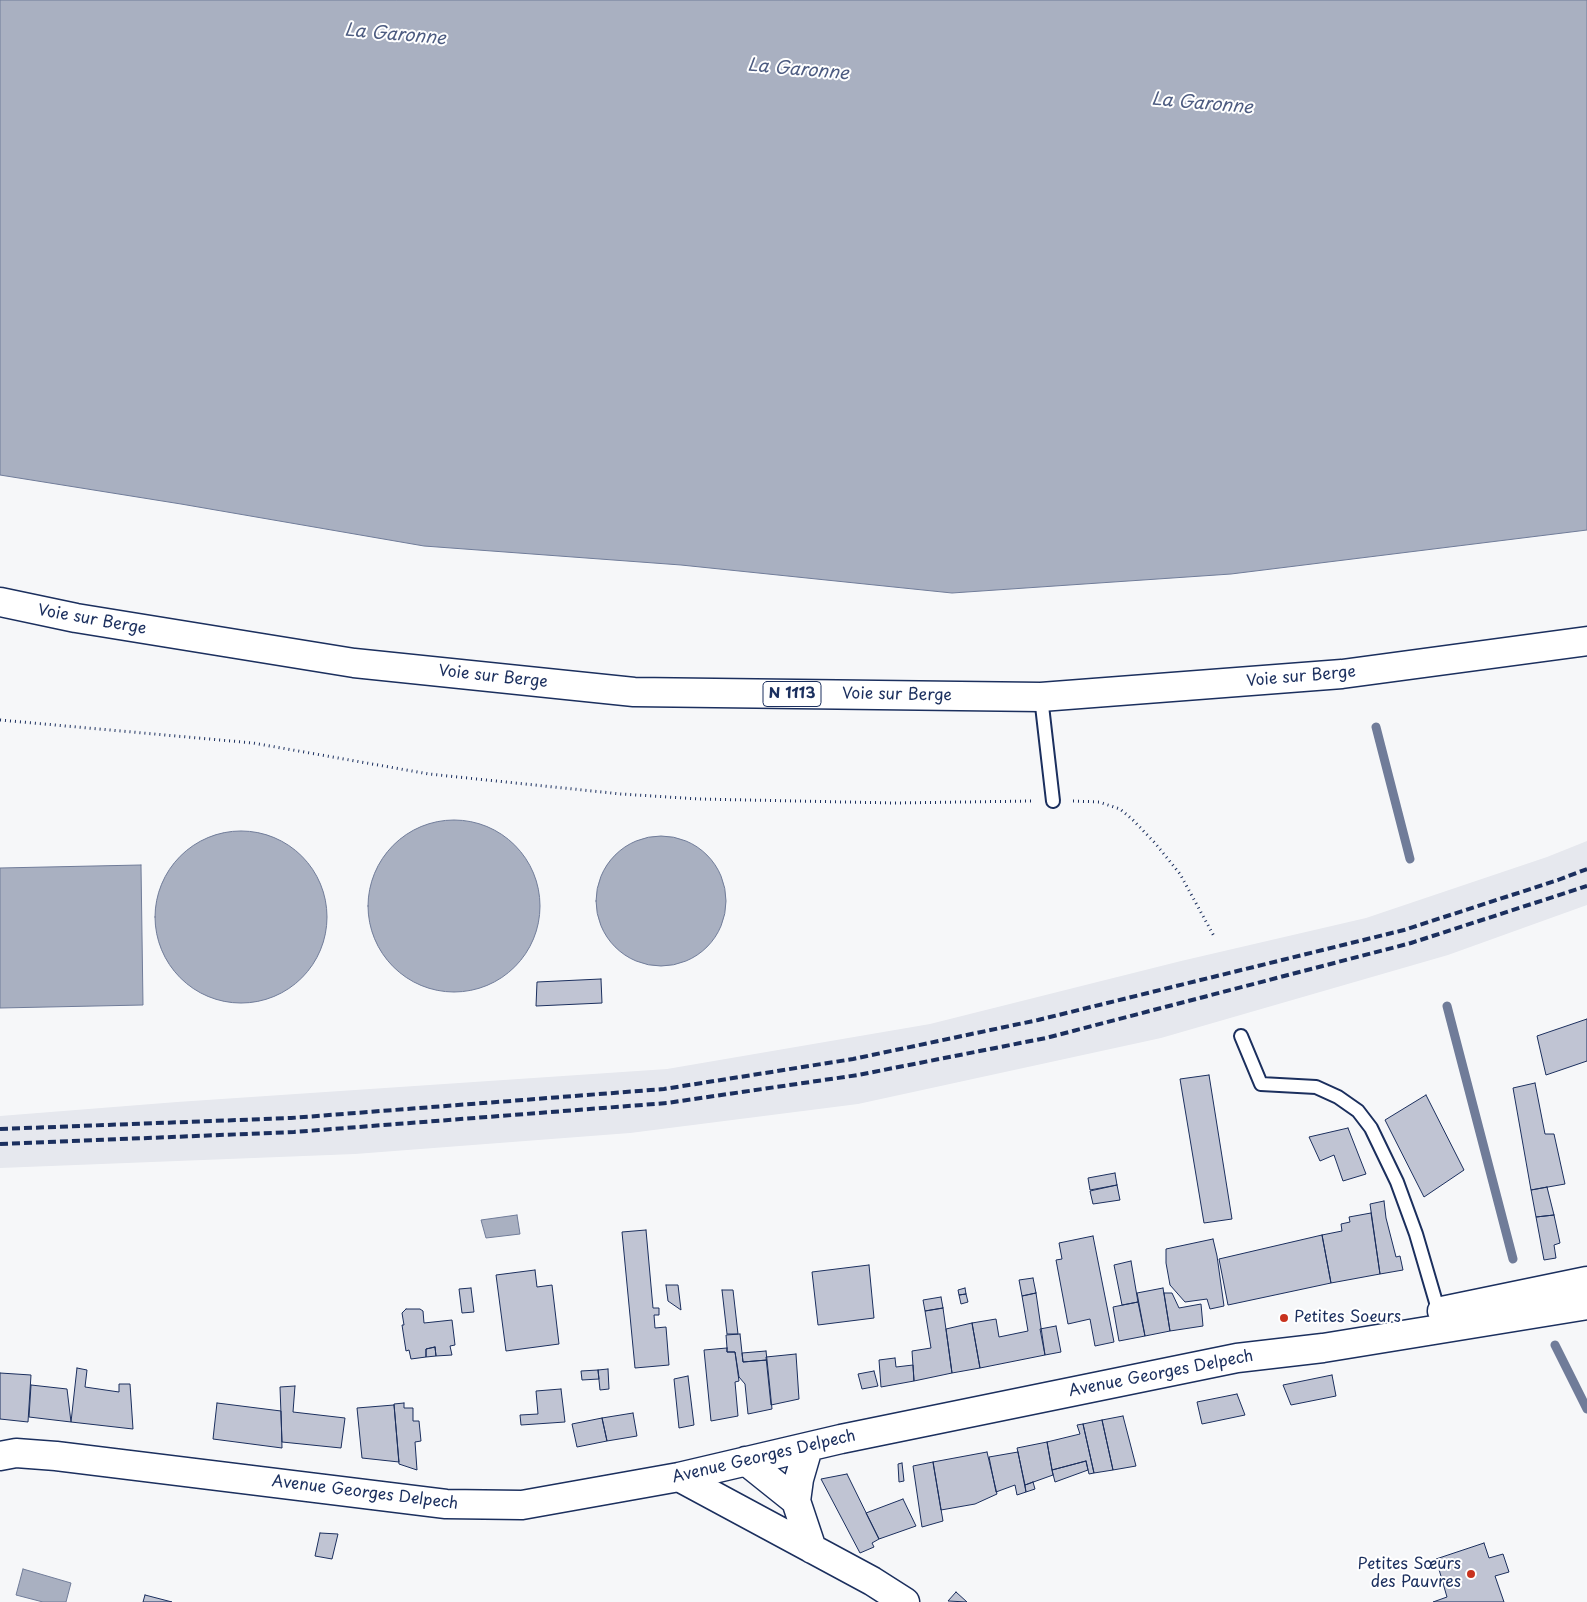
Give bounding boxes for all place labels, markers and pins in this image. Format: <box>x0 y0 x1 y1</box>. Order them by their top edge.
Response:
place label: Petites Soeurs <box>1294 1308 1401 1328</box>
marker: Petites Soeurs <box>1278 1312 1290 1324</box>
place label: Petites Sœurs des Pauvres <box>1358 1555 1461 1593</box>
marker: Petites Sœurs des Pauvres <box>1465 1568 1477 1580</box>

